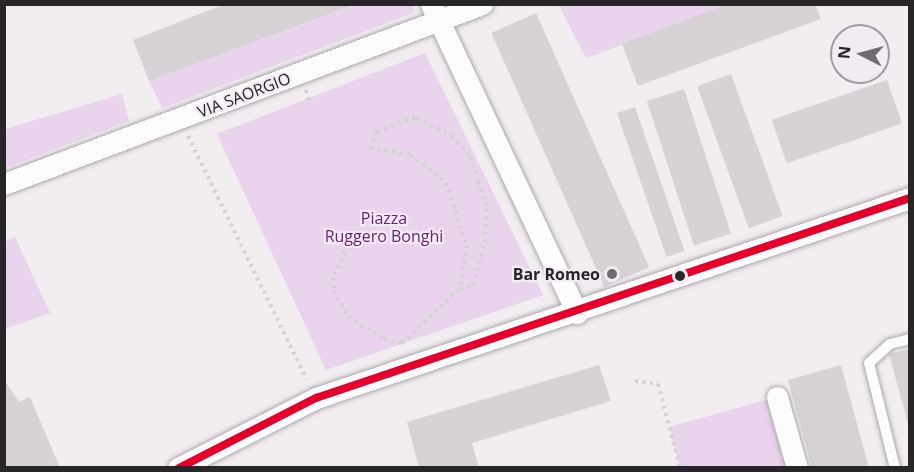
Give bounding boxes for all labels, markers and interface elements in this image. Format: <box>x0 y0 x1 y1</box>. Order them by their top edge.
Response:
north arrow <box>830 24 890 84</box>
text: N <box>832 45 856 60</box>
street label: VIA SAORGIO <box>195 68 293 122</box>
park label: Piazza Ruggero Bonghi <box>325 208 443 246</box>
place label: Bar Romeo <box>513 264 600 284</box>
marker: Bar Romeo <box>605 267 619 281</box>
unlabelled marker <box>674 270 686 282</box>

